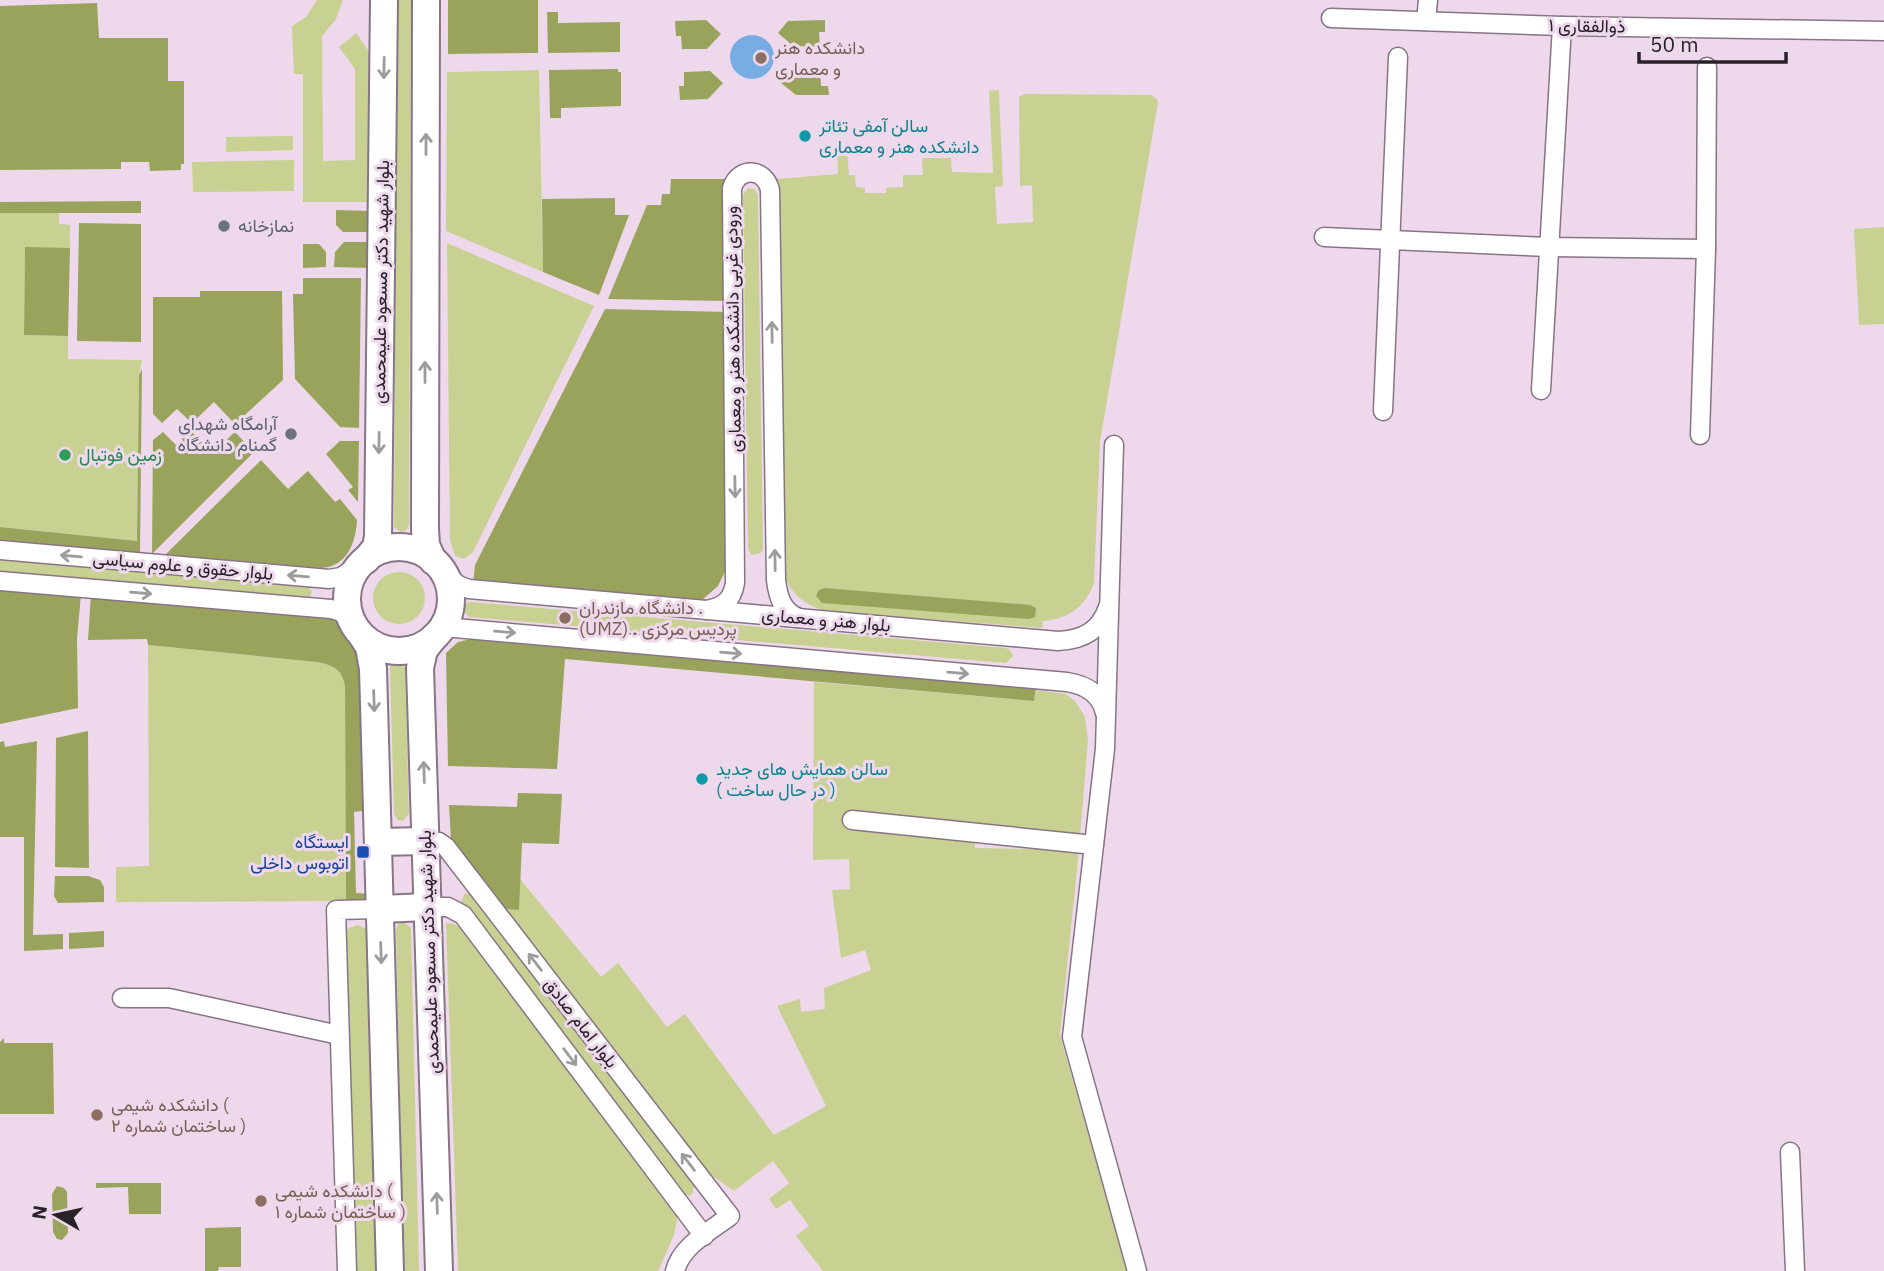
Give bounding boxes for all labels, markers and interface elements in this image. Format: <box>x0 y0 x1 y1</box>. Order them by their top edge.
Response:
street label: ذوالفقاری ۱ <box>1548 13 1626 38</box>
scale bar <box>1639 21 1786 65</box>
text: 50 m <box>1650 30 1699 58</box>
place label: دانشکده هنر و معماری <box>774 36 865 80</box>
marker: دانشکده هنر و معماری <box>753 50 769 66</box>
one-way arrow <box>377 56 390 79</box>
place label: سالن آمفی تئاتر دانشکده هنر و معماری <box>818 114 979 158</box>
marker: سالن آمفی تئاتر دانشکده هنر و معماری <box>797 128 813 144</box>
one-way arrow <box>419 133 433 156</box>
street label: بلوار شهید دکتر مسعود علیمحمدی <box>367 160 394 404</box>
street label: ورودی غربی دانشکده هنر و معماری <box>719 206 746 452</box>
place label: نمازخانه <box>238 214 294 237</box>
marker: نمازخانه <box>216 218 232 234</box>
one-way arrow <box>765 321 779 344</box>
one-way arrow <box>418 360 432 383</box>
place label: آرامگاه شهدای گمنام دانشگاه <box>178 412 279 457</box>
marker: آرامگاه شهدای گمنام دانشگاه <box>283 426 299 442</box>
one-way arrow <box>373 431 386 454</box>
place label: زمین فوتبال <box>79 443 162 466</box>
marker: زمین فوتبال <box>57 447 73 463</box>
one-way arrow <box>728 475 742 498</box>
street label: بلوار حقوق و علوم سیاسی <box>92 546 274 586</box>
one-way arrow <box>768 548 782 571</box>
one-way arrow <box>60 549 83 562</box>
one-way arrow <box>287 569 310 582</box>
one-way arrow <box>129 587 152 600</box>
place label: دانشگاه مازندران . (UMZ) . پردیس مرکزی <box>579 596 737 641</box>
street label: بلوار هنر و معماری <box>761 602 892 637</box>
marker: دانشگاه مازندران . (UMZ) . پردیس مرکزی <box>557 610 573 626</box>
one-way arrow <box>493 626 515 639</box>
one-way arrow <box>720 646 742 659</box>
one-way arrow <box>946 666 969 679</box>
one-way arrow <box>367 690 381 713</box>
place label: سالن همایش های جدید ( در حال ساخت ) <box>716 757 888 801</box>
one-way arrow <box>417 761 430 784</box>
marker: سالن همایش های جدید ( در حال ساخت ) <box>694 771 710 787</box>
place label: ایستگاه اتوبوس داخلی <box>250 830 349 874</box>
street label: بلوار شهید دکتر مسعود علیمحمدی <box>413 830 444 1074</box>
marker: ایستگاه اتوبوس داخلی <box>355 844 371 860</box>
one-way arrow <box>374 941 388 964</box>
one-way arrow <box>527 954 542 972</box>
street label: بلوار امام صادق <box>538 973 624 1073</box>
one-way arrow <box>562 1047 577 1066</box>
place label: دانشکده شیمی ( ساختمان شماره ۲ ) <box>111 1093 246 1137</box>
marker: دانشکده شیمی ( ساختمان شماره ۲ ) <box>89 1107 105 1123</box>
one-way arrow <box>681 1153 696 1172</box>
place label: دانشکده شیمی ( ساختمان شماره ۱ ) <box>275 1179 406 1223</box>
north arrow <box>21 1180 91 1250</box>
one-way arrow <box>430 1192 444 1215</box>
marker: دانشکده شیمی ( ساختمان شماره ۱ ) <box>253 1193 269 1209</box>
text: N <box>26 1204 52 1221</box>

